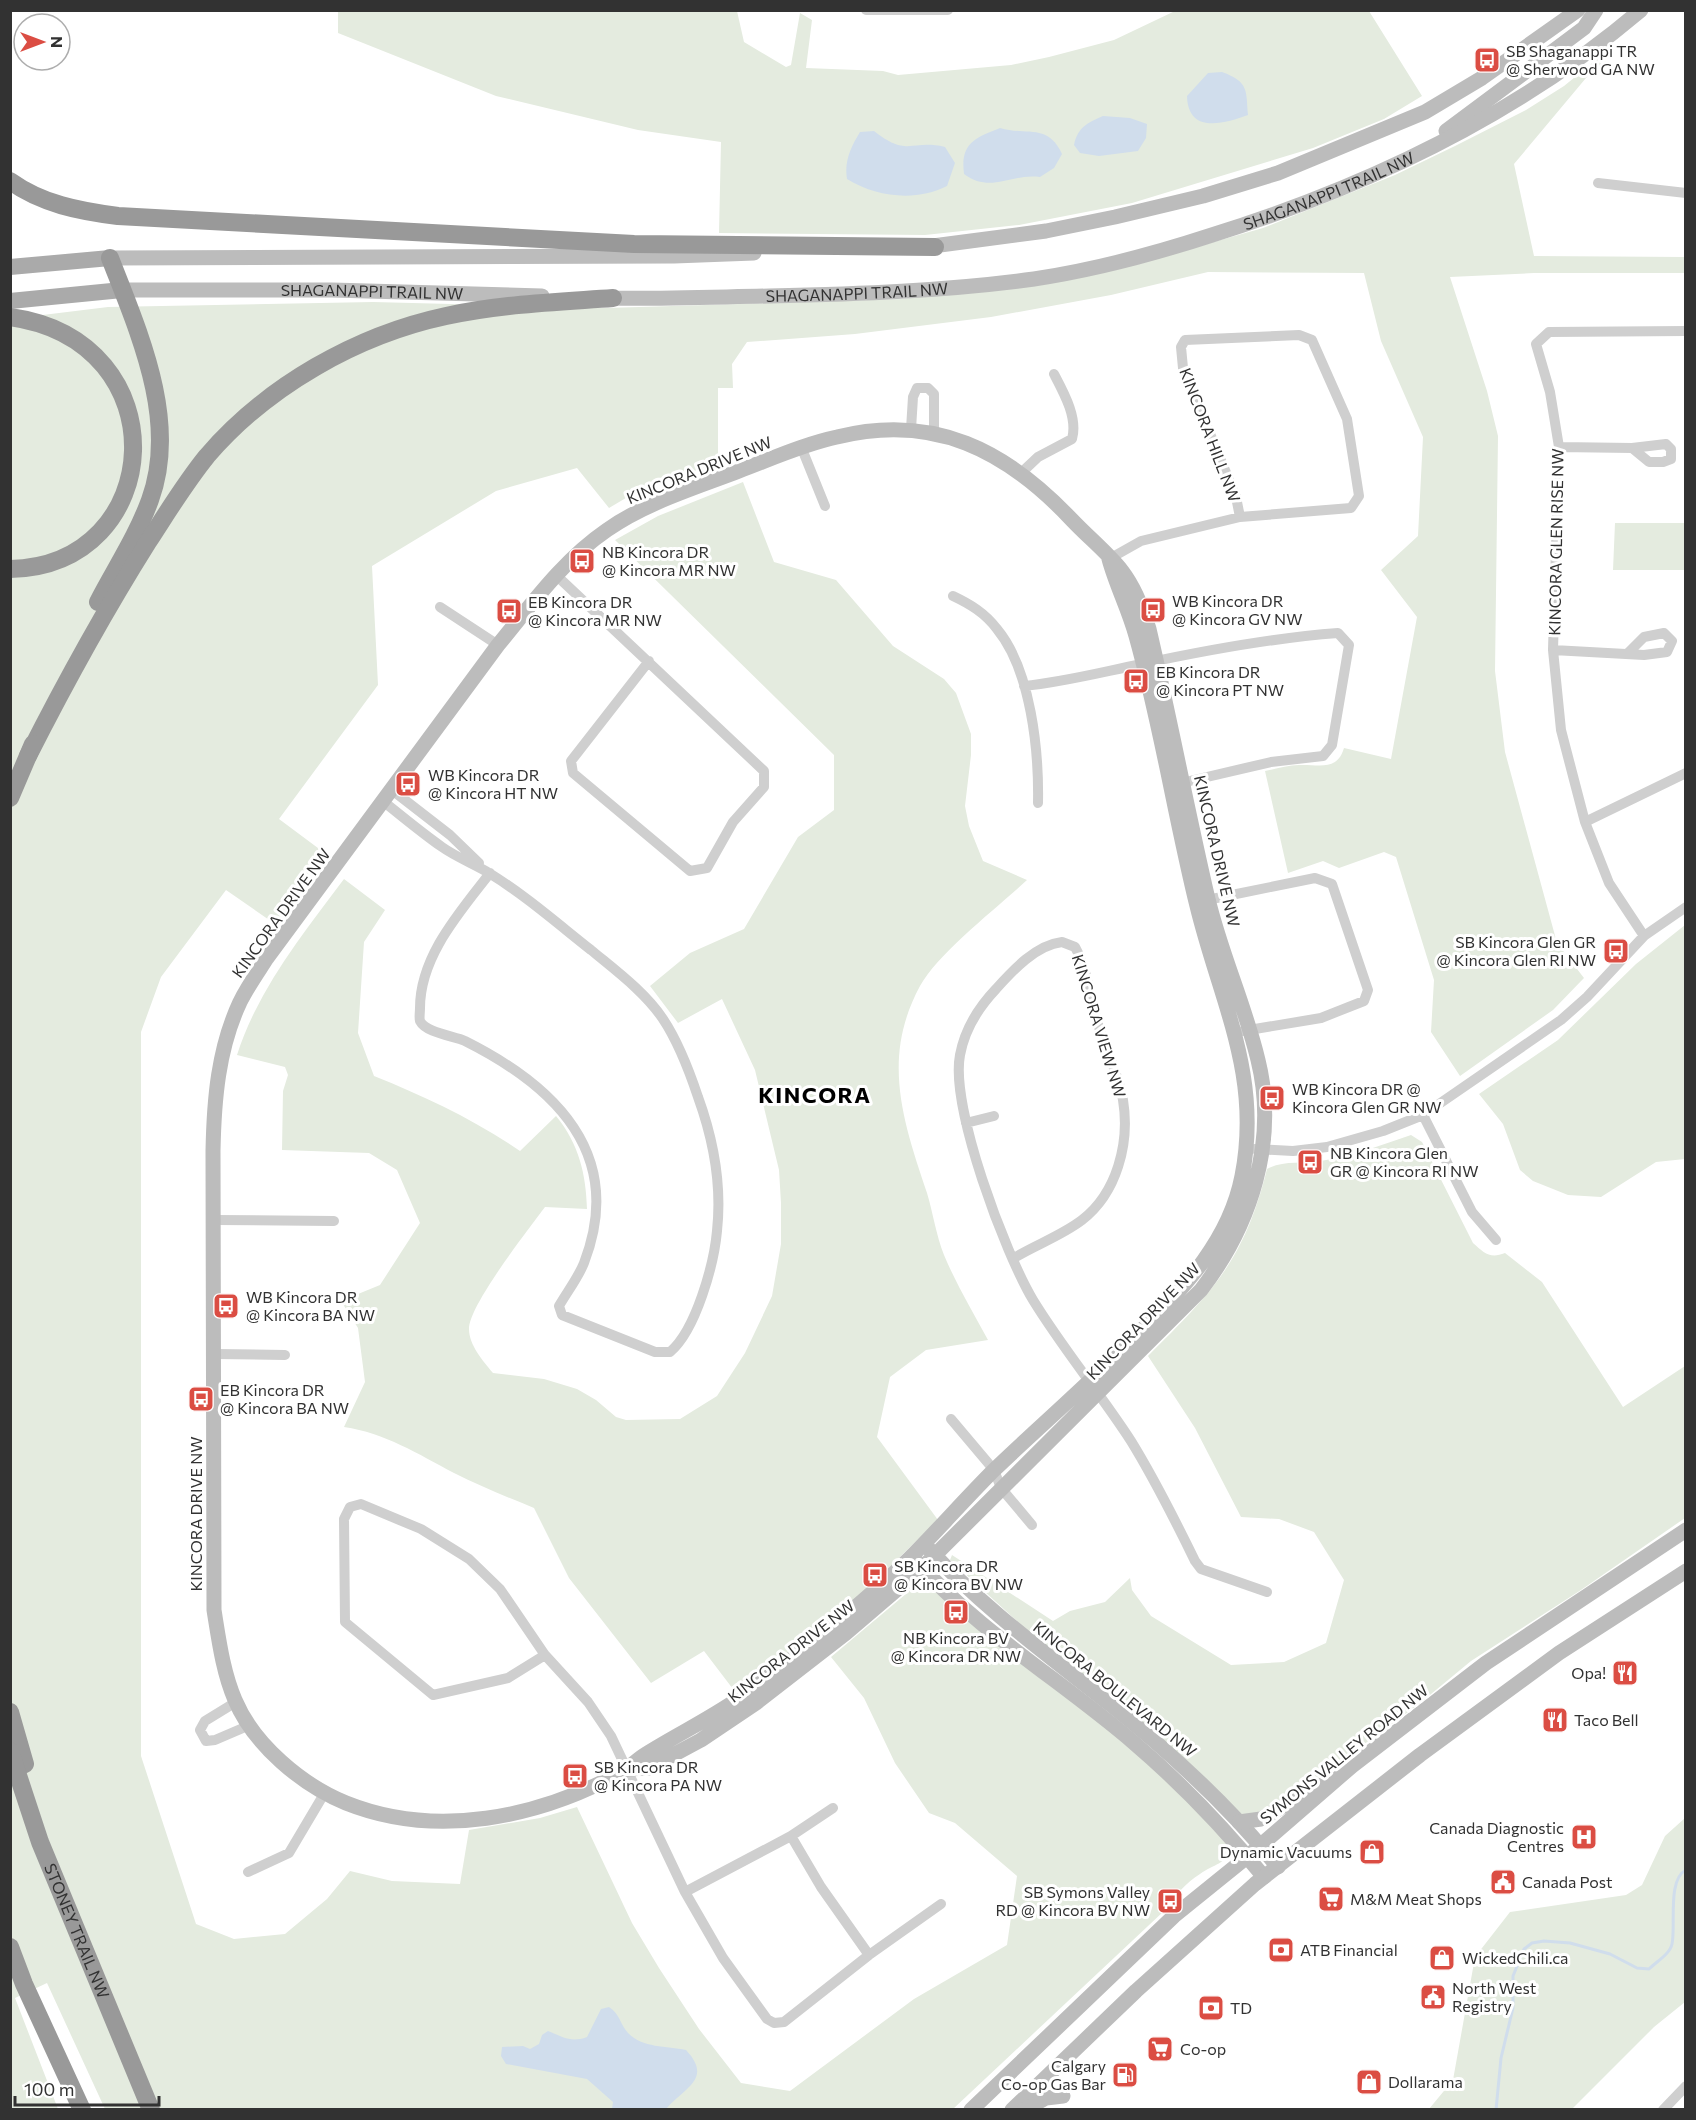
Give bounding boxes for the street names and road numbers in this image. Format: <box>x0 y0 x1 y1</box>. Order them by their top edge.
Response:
street label: SHAGANAPPI TRAIL NW <box>1241 147 1417 233</box>
street label: SHAGANAPPI TRAIL NW <box>765 278 949 305</box>
street label: SHAGANAPPI TRAIL NW <box>281 280 464 303</box>
street label: KINCORA HILL NW <box>1176 365 1245 505</box>
street label: KINCORA DRIVE NW <box>623 432 774 507</box>
street label: KINCORA GLEN RISE NW <box>1544 448 1567 636</box>
street label: KINCORA DRIVE NW <box>1191 773 1244 929</box>
street label: KINCORA DRIVE NW <box>227 844 334 981</box>
street label: KINCORA VIEW NW <box>1069 952 1130 1100</box>
street label: KINCORA DRIVE NW <box>1082 1258 1203 1383</box>
street label: KINCORA DRIVE NW <box>186 1436 205 1592</box>
street label: KINCORA DRIVE NW <box>724 1595 858 1706</box>
street label: KINCORA BOULEVARD NW <box>1030 1617 1201 1760</box>
street label: SYMONS VALLEY ROAD NW <box>1256 1680 1432 1827</box>
street label: STONEY TRAIL NW <box>41 1860 114 2001</box>

